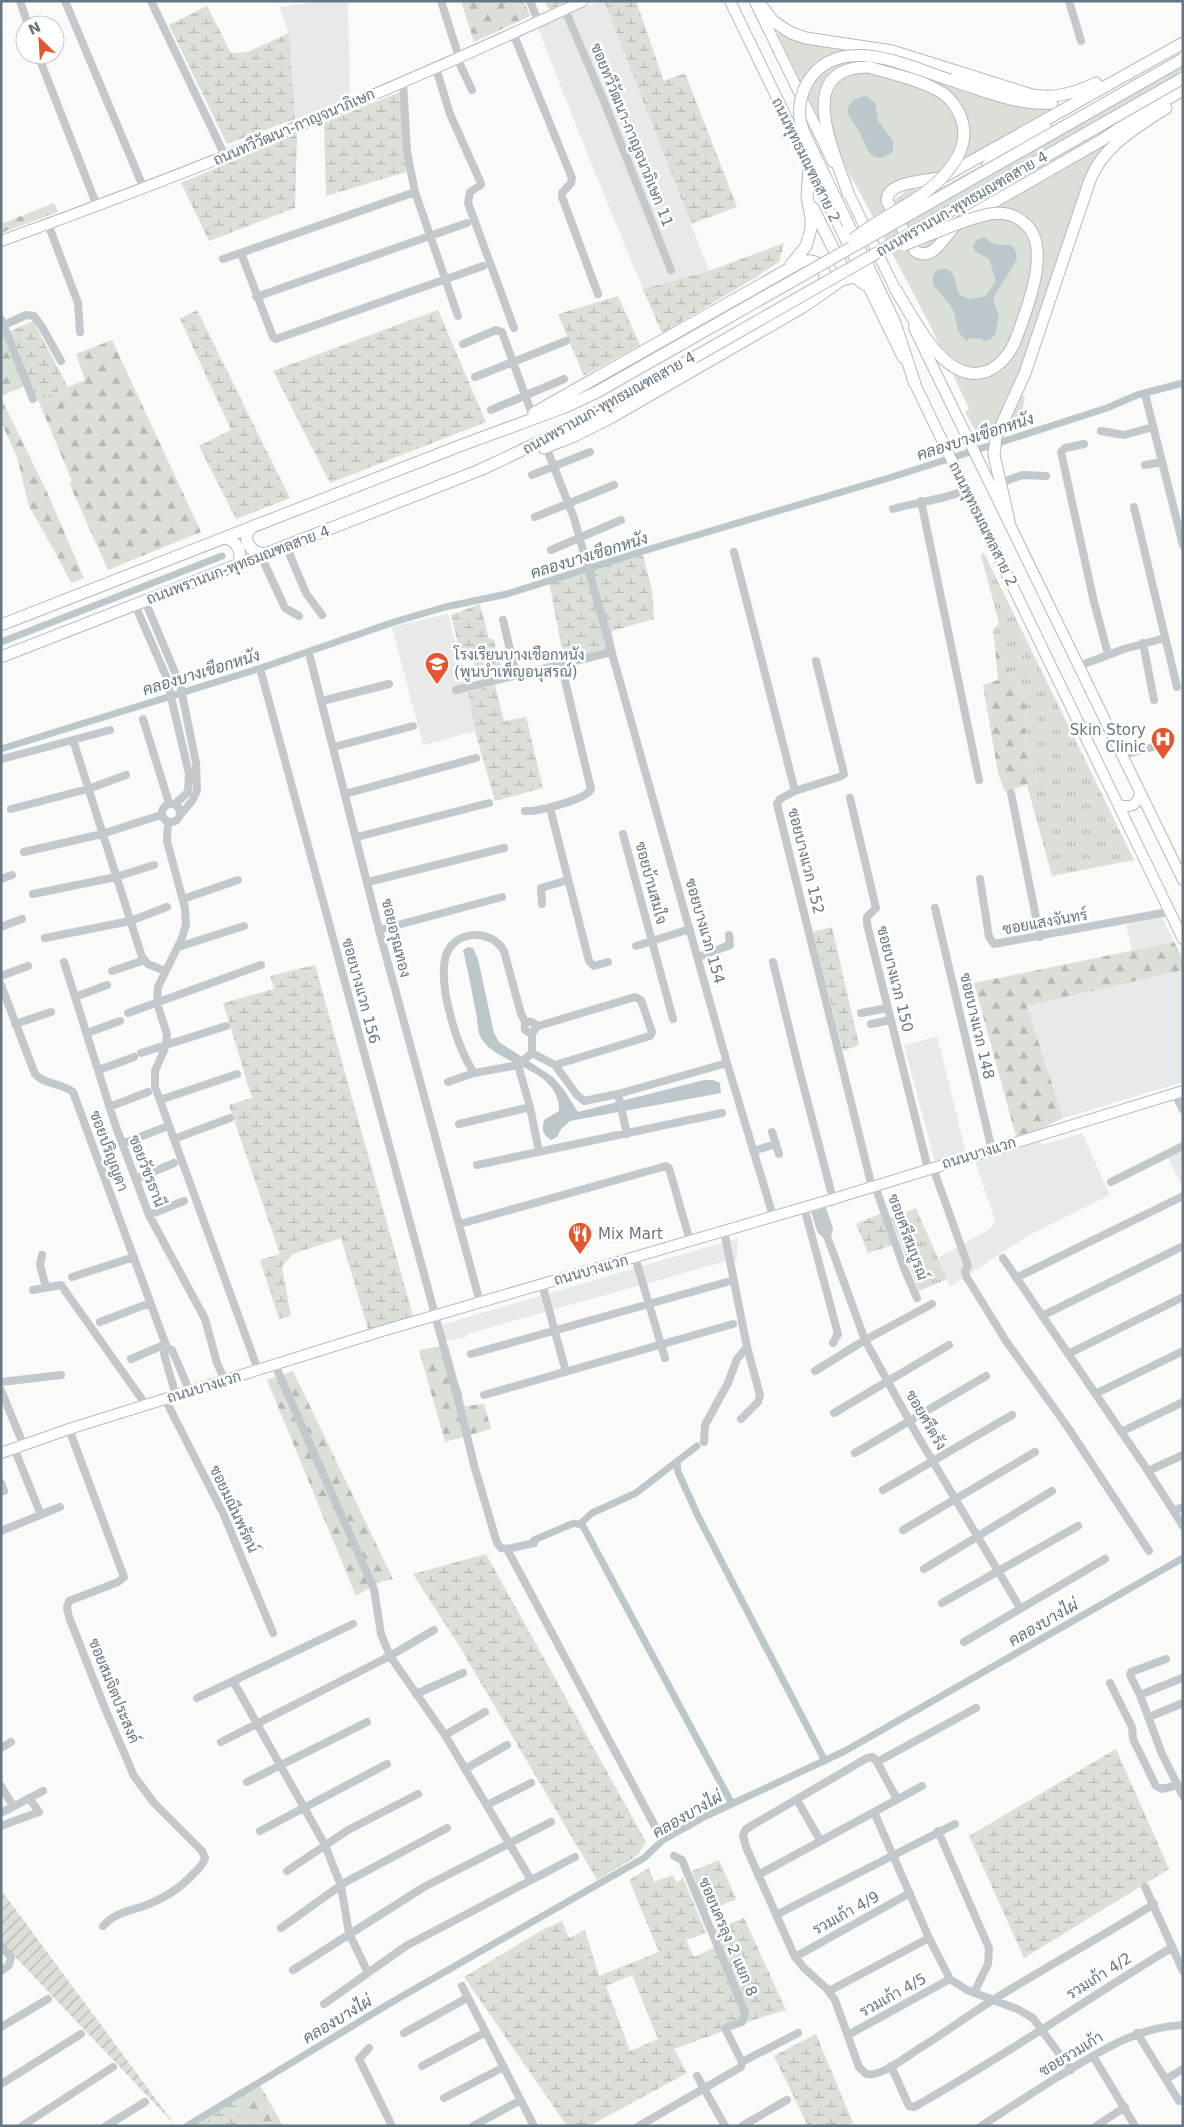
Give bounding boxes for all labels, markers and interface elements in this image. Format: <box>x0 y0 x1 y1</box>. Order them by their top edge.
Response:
north arrow <box>15 15 65 65</box>
text: N <box>26 18 43 38</box>
street label: ซอยทวีวัฒนา-กาญจนาภิเษก 11 <box>587 40 678 230</box>
street label: ถนนทวีวัฒนา-กาญจนาภิเษก <box>210 84 378 169</box>
street label: ถนนพุทธมณฑลสาย 2 <box>766 95 844 226</box>
street label: ถนนพรานนก-พุทธมณฑลสาย 4 <box>873 147 1052 262</box>
street label: ถนนพรานนก-พุทธมณฑลสาย 4 <box>519 348 700 460</box>
water label: คลองบางเชือกหนัง <box>914 407 1036 464</box>
street label: ถนนพุทธมณฑลสาย 2 <box>943 459 1021 590</box>
street label: ถนนพรานนก-พุทธมณฑลสาย 4 <box>144 522 333 610</box>
water label: คลองบางเชือกหนัง <box>528 527 650 582</box>
water label: คลองบางเชือกหนัง <box>140 644 262 699</box>
place label: โรงเรียนบางเชือกหนัง (พูนบำเพ็ญอนุสรณ์) <box>453 645 585 683</box>
school or university icon: โรงเรียนบางเชือกหนัง (พูนบำเพ็ญอนุสรณ์) <box>424 651 450 685</box>
place label: Skin Story Clinic <box>1070 721 1146 756</box>
hospital icon: Skin Story Clinic <box>1150 726 1176 760</box>
street label: ซอยบางแวก 152 <box>784 806 828 916</box>
street label: ซอยบ้านสมใจ <box>631 839 672 926</box>
street label: ซอยบางแวก 154 <box>681 876 729 986</box>
street label: ซอยอรุณทอง <box>376 897 414 980</box>
street label: ซอยแสงจันทร์ <box>1001 905 1089 938</box>
street label: ซอยบางแวก 150 <box>873 924 917 1034</box>
street label: ซอยบางแวก 156 <box>338 936 384 1046</box>
street label: ซอยบางแวก 148 <box>956 971 998 1081</box>
street label: ซอยปริญญดา <box>86 1108 132 1194</box>
street label: ซอยวัชรธานี <box>125 1132 170 1210</box>
street label: ถนนบางแวก <box>940 1133 1018 1173</box>
street label: ซอยศรีสมบูรณ์ <box>883 1191 933 1283</box>
restaurant icon: Mix Mart <box>567 1221 593 1255</box>
place label: Mix Mart <box>598 1225 663 1243</box>
street label: ถนนบางแวก <box>552 1251 630 1289</box>
street label: ถนนบางแวก <box>165 1367 243 1407</box>
street label: ซอยศรีตรัง <box>902 1386 951 1453</box>
street label: ซอยมณีนพรัตน์ <box>206 1462 263 1556</box>
water label: คลองบางไผ่ <box>1004 1593 1082 1650</box>
street label: ซอยสมจิตประสงค์ <box>85 1635 144 1746</box>
water label: คลองบางไผ่ <box>648 1785 726 1842</box>
street label: ซอยนครลุง 2 แยก 8 <box>693 1875 761 2000</box>
street label: รวมเก้า 4/9 <box>809 1886 883 1939</box>
street label: รวมเก้า 4/2 <box>1062 1948 1135 2003</box>
street label: รวมเก้า 4/5 <box>856 1968 930 2021</box>
water label: คลองบางไผ่ <box>298 1989 376 2047</box>
street label: ซอยรวมเก้า <box>1035 2027 1106 2080</box>

